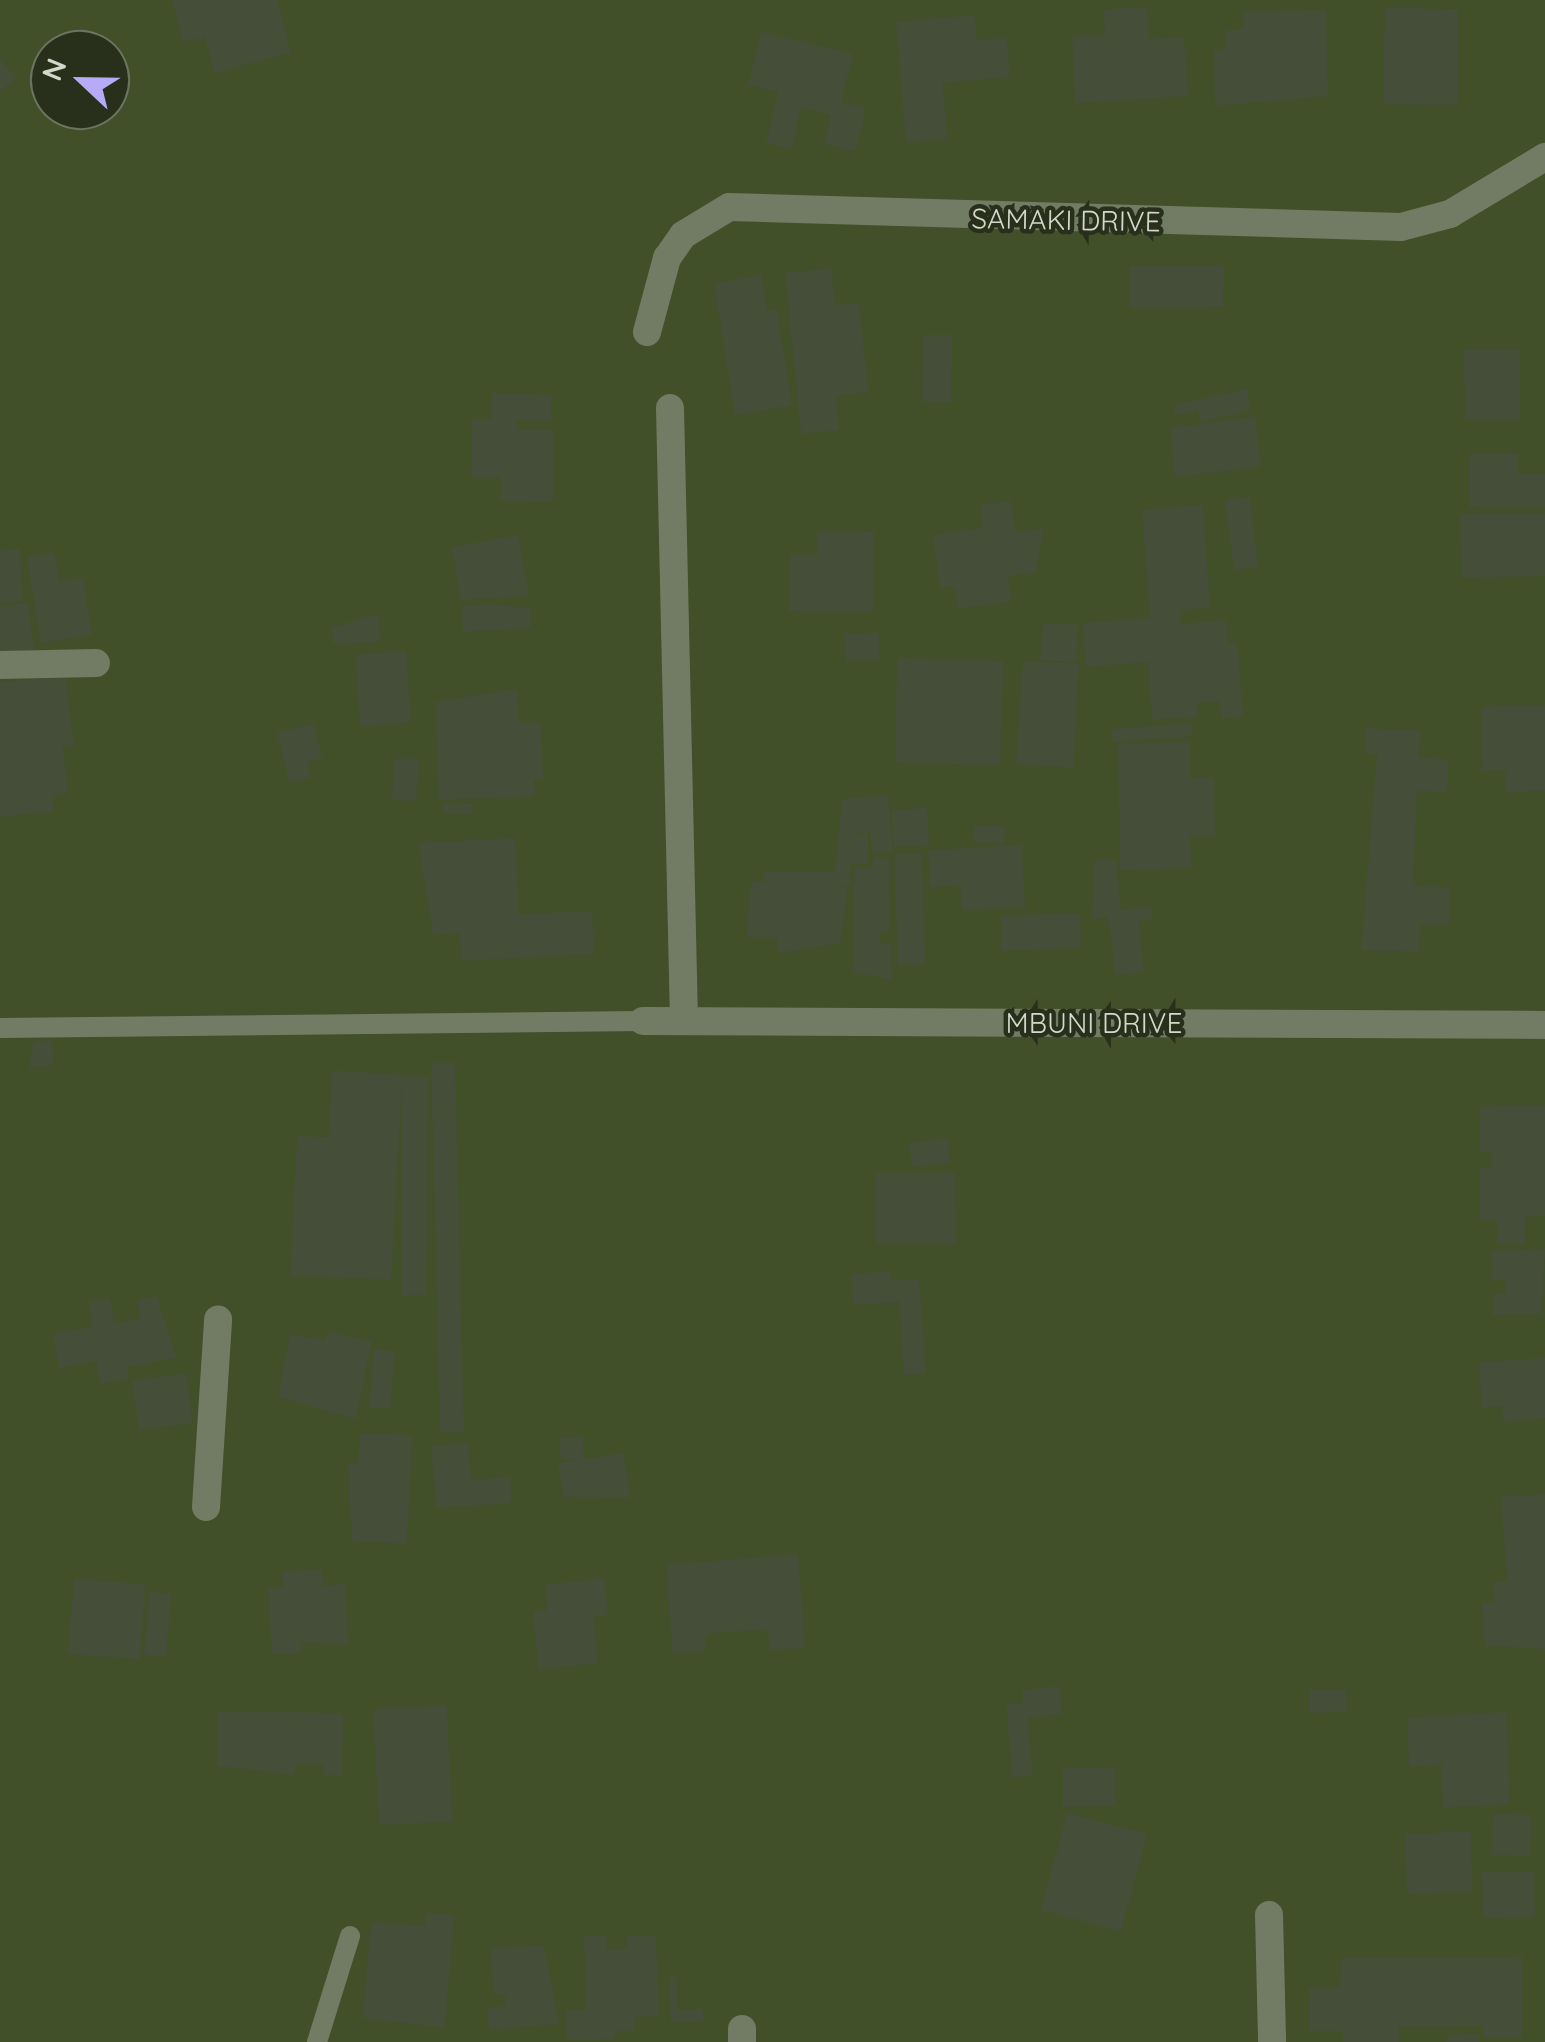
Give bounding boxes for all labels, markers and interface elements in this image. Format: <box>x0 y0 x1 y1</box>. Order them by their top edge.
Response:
north arrow <box>30 30 130 130</box>
text: N <box>33 53 74 85</box>
street label: SAMAKI DRIVE <box>971 202 1161 238</box>
street label: MBUNI DRIVE <box>1006 1006 1182 1040</box>

